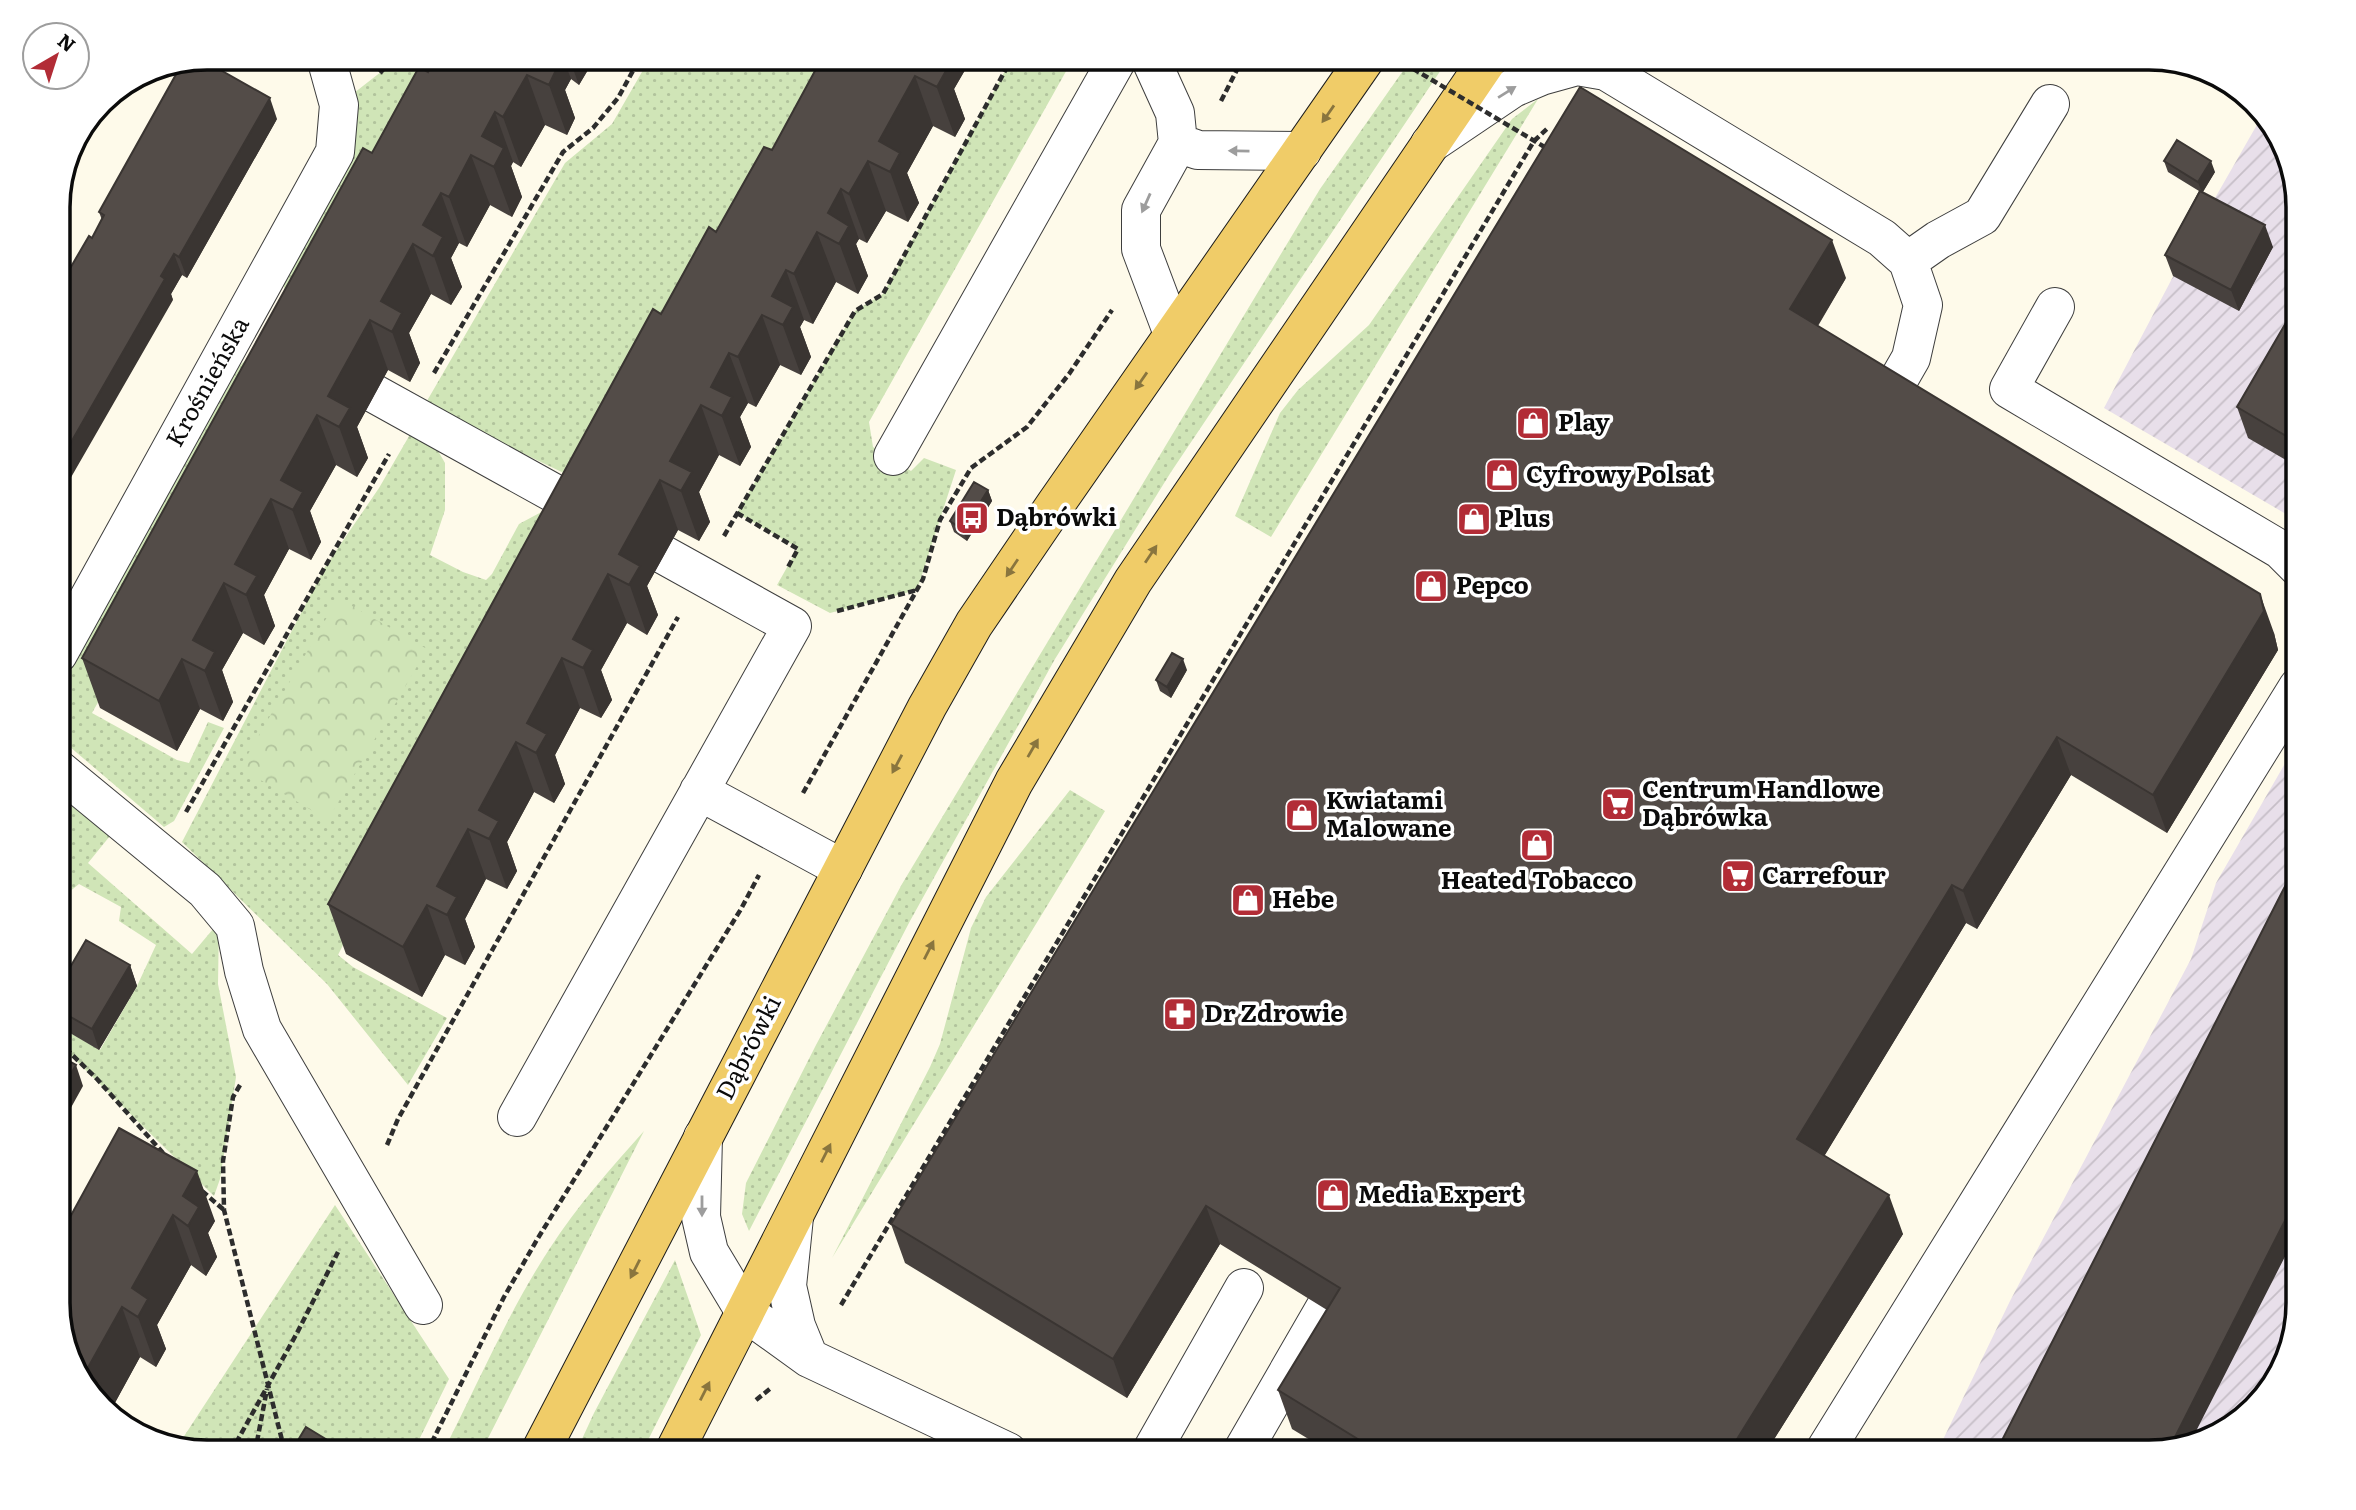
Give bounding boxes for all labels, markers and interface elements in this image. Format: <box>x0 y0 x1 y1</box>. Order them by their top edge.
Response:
north arrow <box>21 21 91 91</box>
text: N <box>52 26 82 58</box>
one-way arrow <box>1498 86 1517 99</box>
one-way arrow <box>1321 105 1335 123</box>
one-way arrow <box>1228 145 1250 157</box>
one-way arrow <box>1140 193 1152 213</box>
street label: Krośnieńska <box>156 309 256 452</box>
one-way arrow <box>1135 371 1148 390</box>
place label: Play <box>1558 403 1610 438</box>
shop icon: Play <box>1514 404 1552 442</box>
place label: Cyfrowy Polsat <box>1526 455 1711 490</box>
shop icon: Cyfrowy Polsat <box>1483 456 1521 494</box>
place label: Dąbrówki <box>996 498 1117 533</box>
bus stop icon: Dąbrówki <box>953 499 991 537</box>
place label: Plus <box>1498 499 1550 534</box>
shop icon: Plus <box>1455 500 1493 538</box>
one-way arrow <box>1144 545 1158 563</box>
one-way arrow <box>1005 559 1019 577</box>
place label: Pepco <box>1456 566 1529 601</box>
shop icon: Pepco <box>1412 567 1450 605</box>
one-way arrow <box>1027 739 1040 758</box>
one-way arrow <box>891 754 903 774</box>
place label: Centrum Handlowe Dąbrówka <box>1642 770 1880 833</box>
place label: Kwiatami Malowane <box>1326 781 1452 844</box>
supermarket icon: Centrum Handlowe Dąbrówka <box>1599 785 1637 823</box>
shop icon: Kwiatami Malowane <box>1283 796 1321 834</box>
shop icon: Heated Tobacco <box>1518 826 1556 864</box>
place label: Carrefour <box>1762 856 1886 891</box>
supermarket icon: Carrefour <box>1719 857 1757 895</box>
place label: Heated Tobacco <box>1441 861 1633 896</box>
place label: Hebe <box>1272 880 1334 915</box>
shop icon: Hebe <box>1229 881 1267 919</box>
one-way arrow <box>923 940 934 960</box>
street label: Dąbrówki <box>706 989 788 1105</box>
place label: Dr Zdrowie <box>1204 994 1344 1029</box>
pharmacy icon: Dr Zdrowie <box>1161 995 1199 1033</box>
one-way arrow <box>820 1143 831 1163</box>
place label: Media Expert <box>1358 1175 1522 1210</box>
shop icon: Media Expert <box>1314 1176 1352 1214</box>
one-way arrow <box>696 1195 708 1217</box>
one-way arrow <box>629 1259 640 1279</box>
one-way arrow <box>699 1381 710 1401</box>

